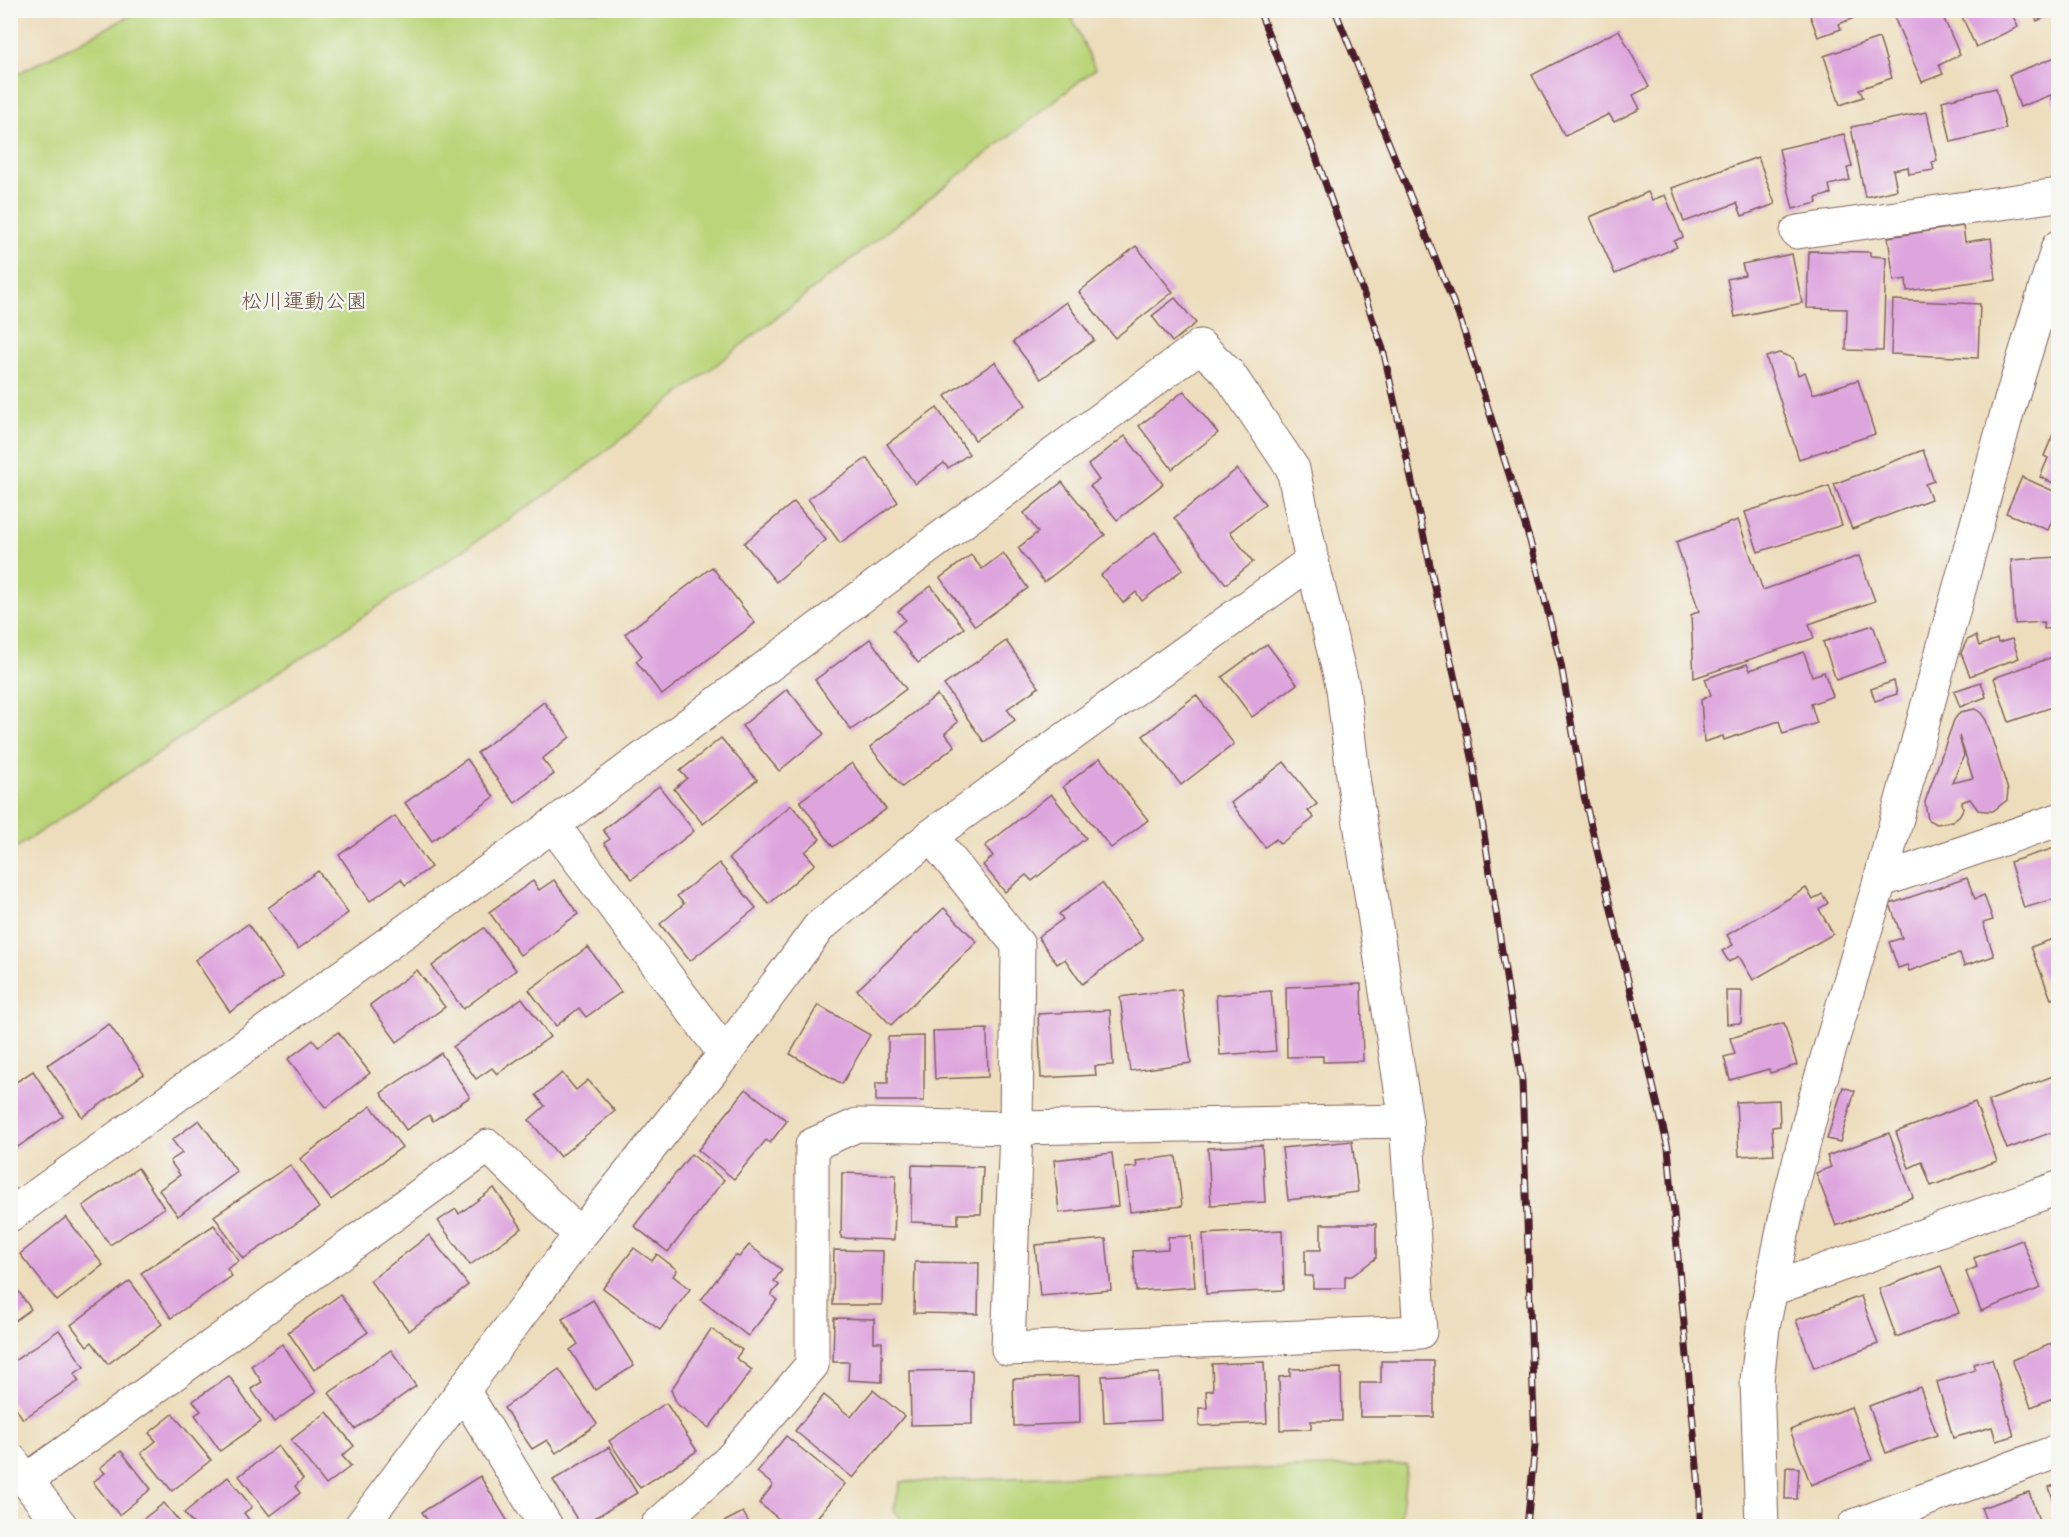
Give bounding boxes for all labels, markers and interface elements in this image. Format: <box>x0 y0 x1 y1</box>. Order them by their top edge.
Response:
park label: 松川運動公園 <box>241 289 367 319</box>

